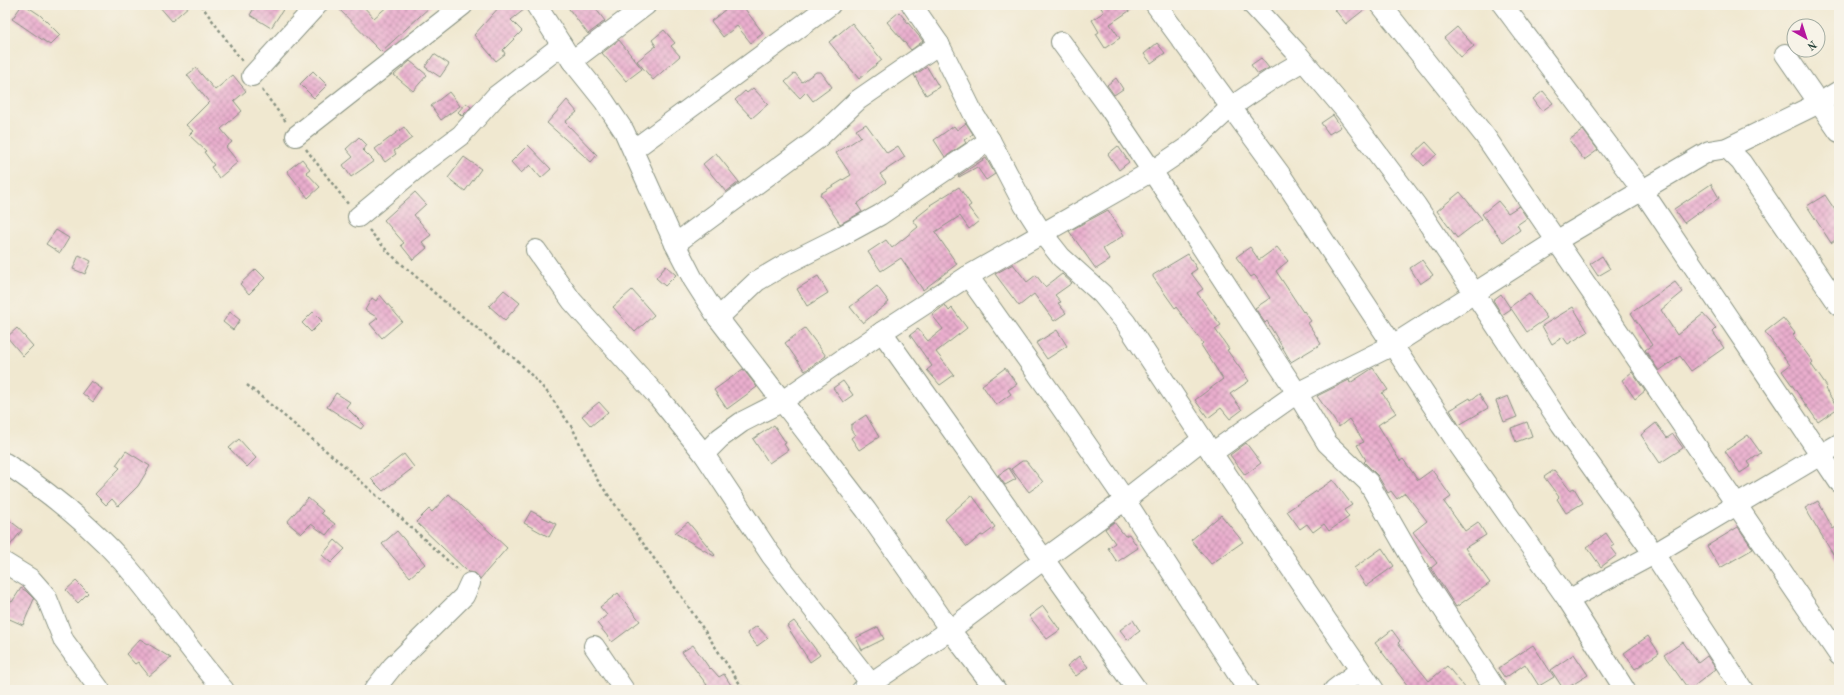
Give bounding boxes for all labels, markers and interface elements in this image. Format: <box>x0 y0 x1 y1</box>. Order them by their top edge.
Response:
north arrow <box>1786 18 1826 58</box>
text: N <box>1804 38 1818 52</box>

